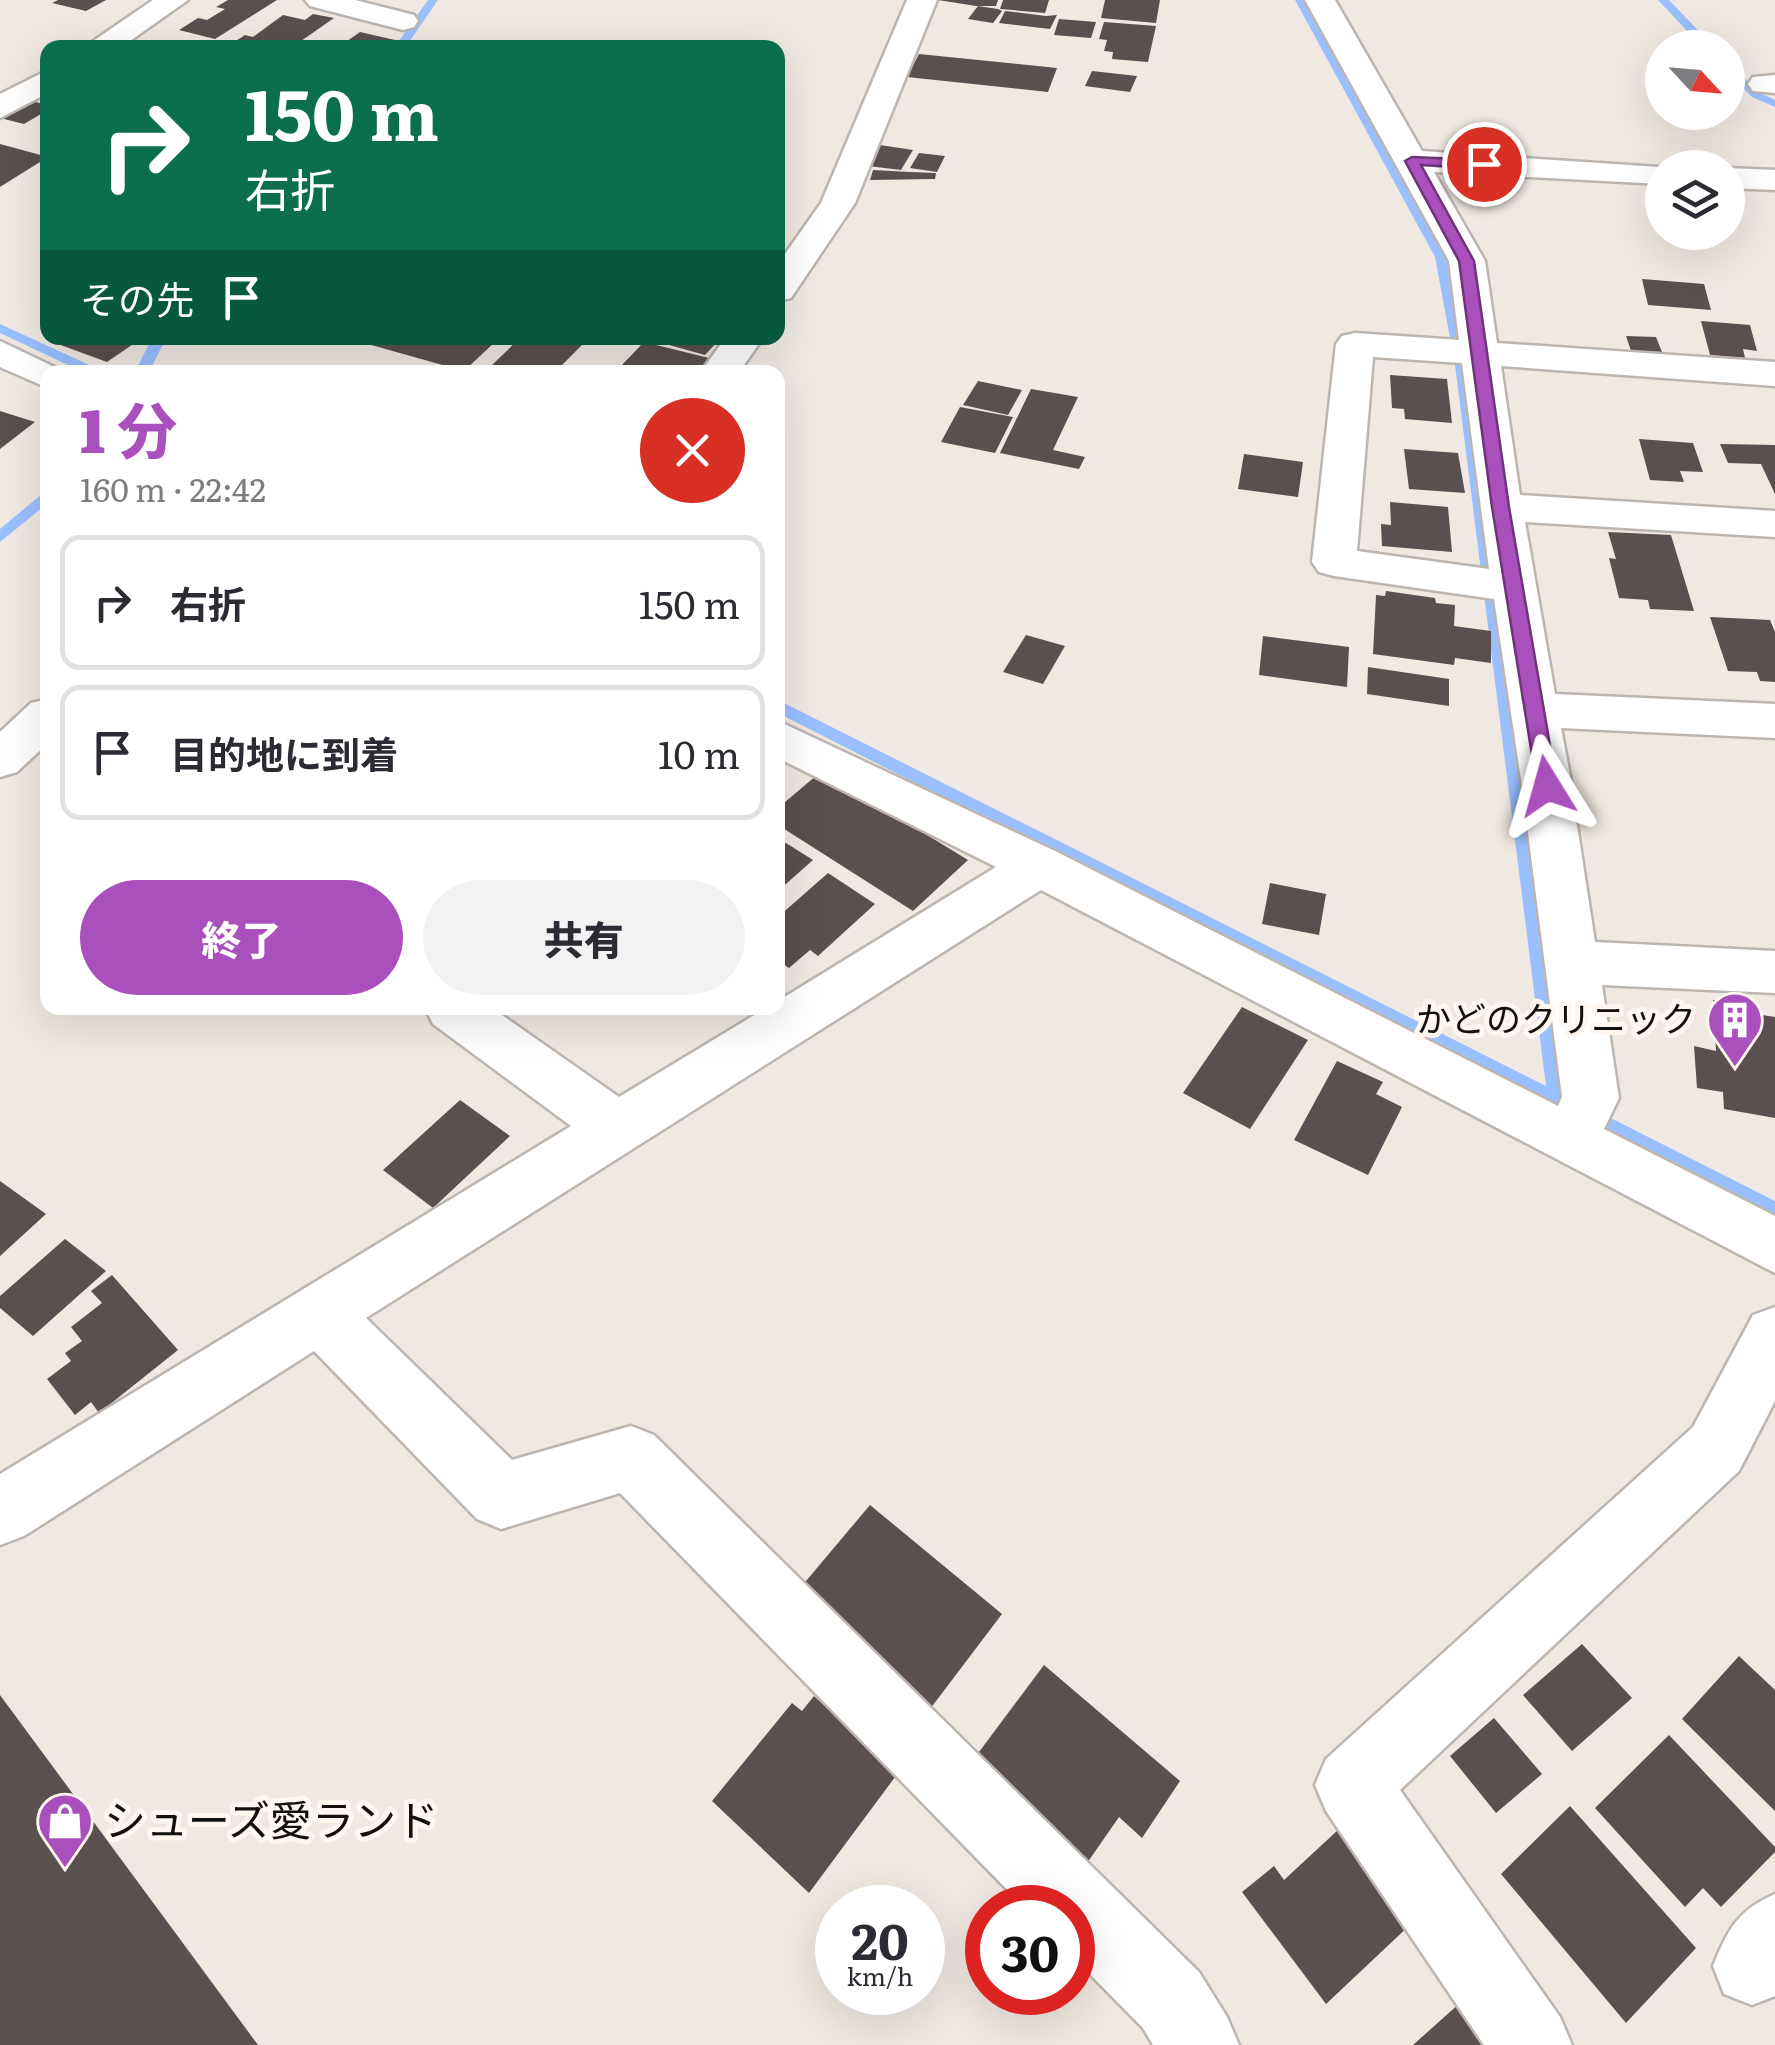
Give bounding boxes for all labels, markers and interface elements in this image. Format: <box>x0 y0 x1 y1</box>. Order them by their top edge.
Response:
north arrow <box>1645 30 1745 130</box>
map controls <box>1645 30 1745 250</box>
text: 150 m <box>245 59 439 163</box>
icon: right <box>80 80 210 210</box>
pin <box>1442 122 1527 207</box>
icon: arrive <box>1457 137 1512 192</box>
button: layers <box>1645 150 1745 250</box>
text: 右折 <box>245 154 335 221</box>
text: その先 <box>80 269 194 326</box>
icon: arrive <box>214 270 269 325</box>
text: 1 分 <box>80 382 177 471</box>
button: close <box>640 398 745 503</box>
text: 160 m · 22:42 <box>80 464 266 512</box>
text: 右折 <box>170 574 246 631</box>
text: 150 m <box>639 574 740 631</box>
icon: right <box>85 575 140 630</box>
text: 目的地に到着 <box>170 724 398 781</box>
text: 10 m <box>658 724 740 781</box>
icon: arrive <box>85 725 140 780</box>
position arrow <box>1495 734 1599 838</box>
button: 終了 <box>80 880 403 995</box>
button: 共有 <box>423 880 745 995</box>
building icon: かどのクリニック <box>1705 990 1765 1069</box>
place label: かどのクリニック <box>1416 991 1696 1043</box>
place label: シューズ愛ランド <box>104 1787 438 1849</box>
shop icon: シューズ愛ランド <box>35 1791 95 1870</box>
speed limit sign: 30 <box>965 1885 1095 2015</box>
text: 20 <box>851 1901 909 1975</box>
text: km/h <box>847 1957 913 1994</box>

